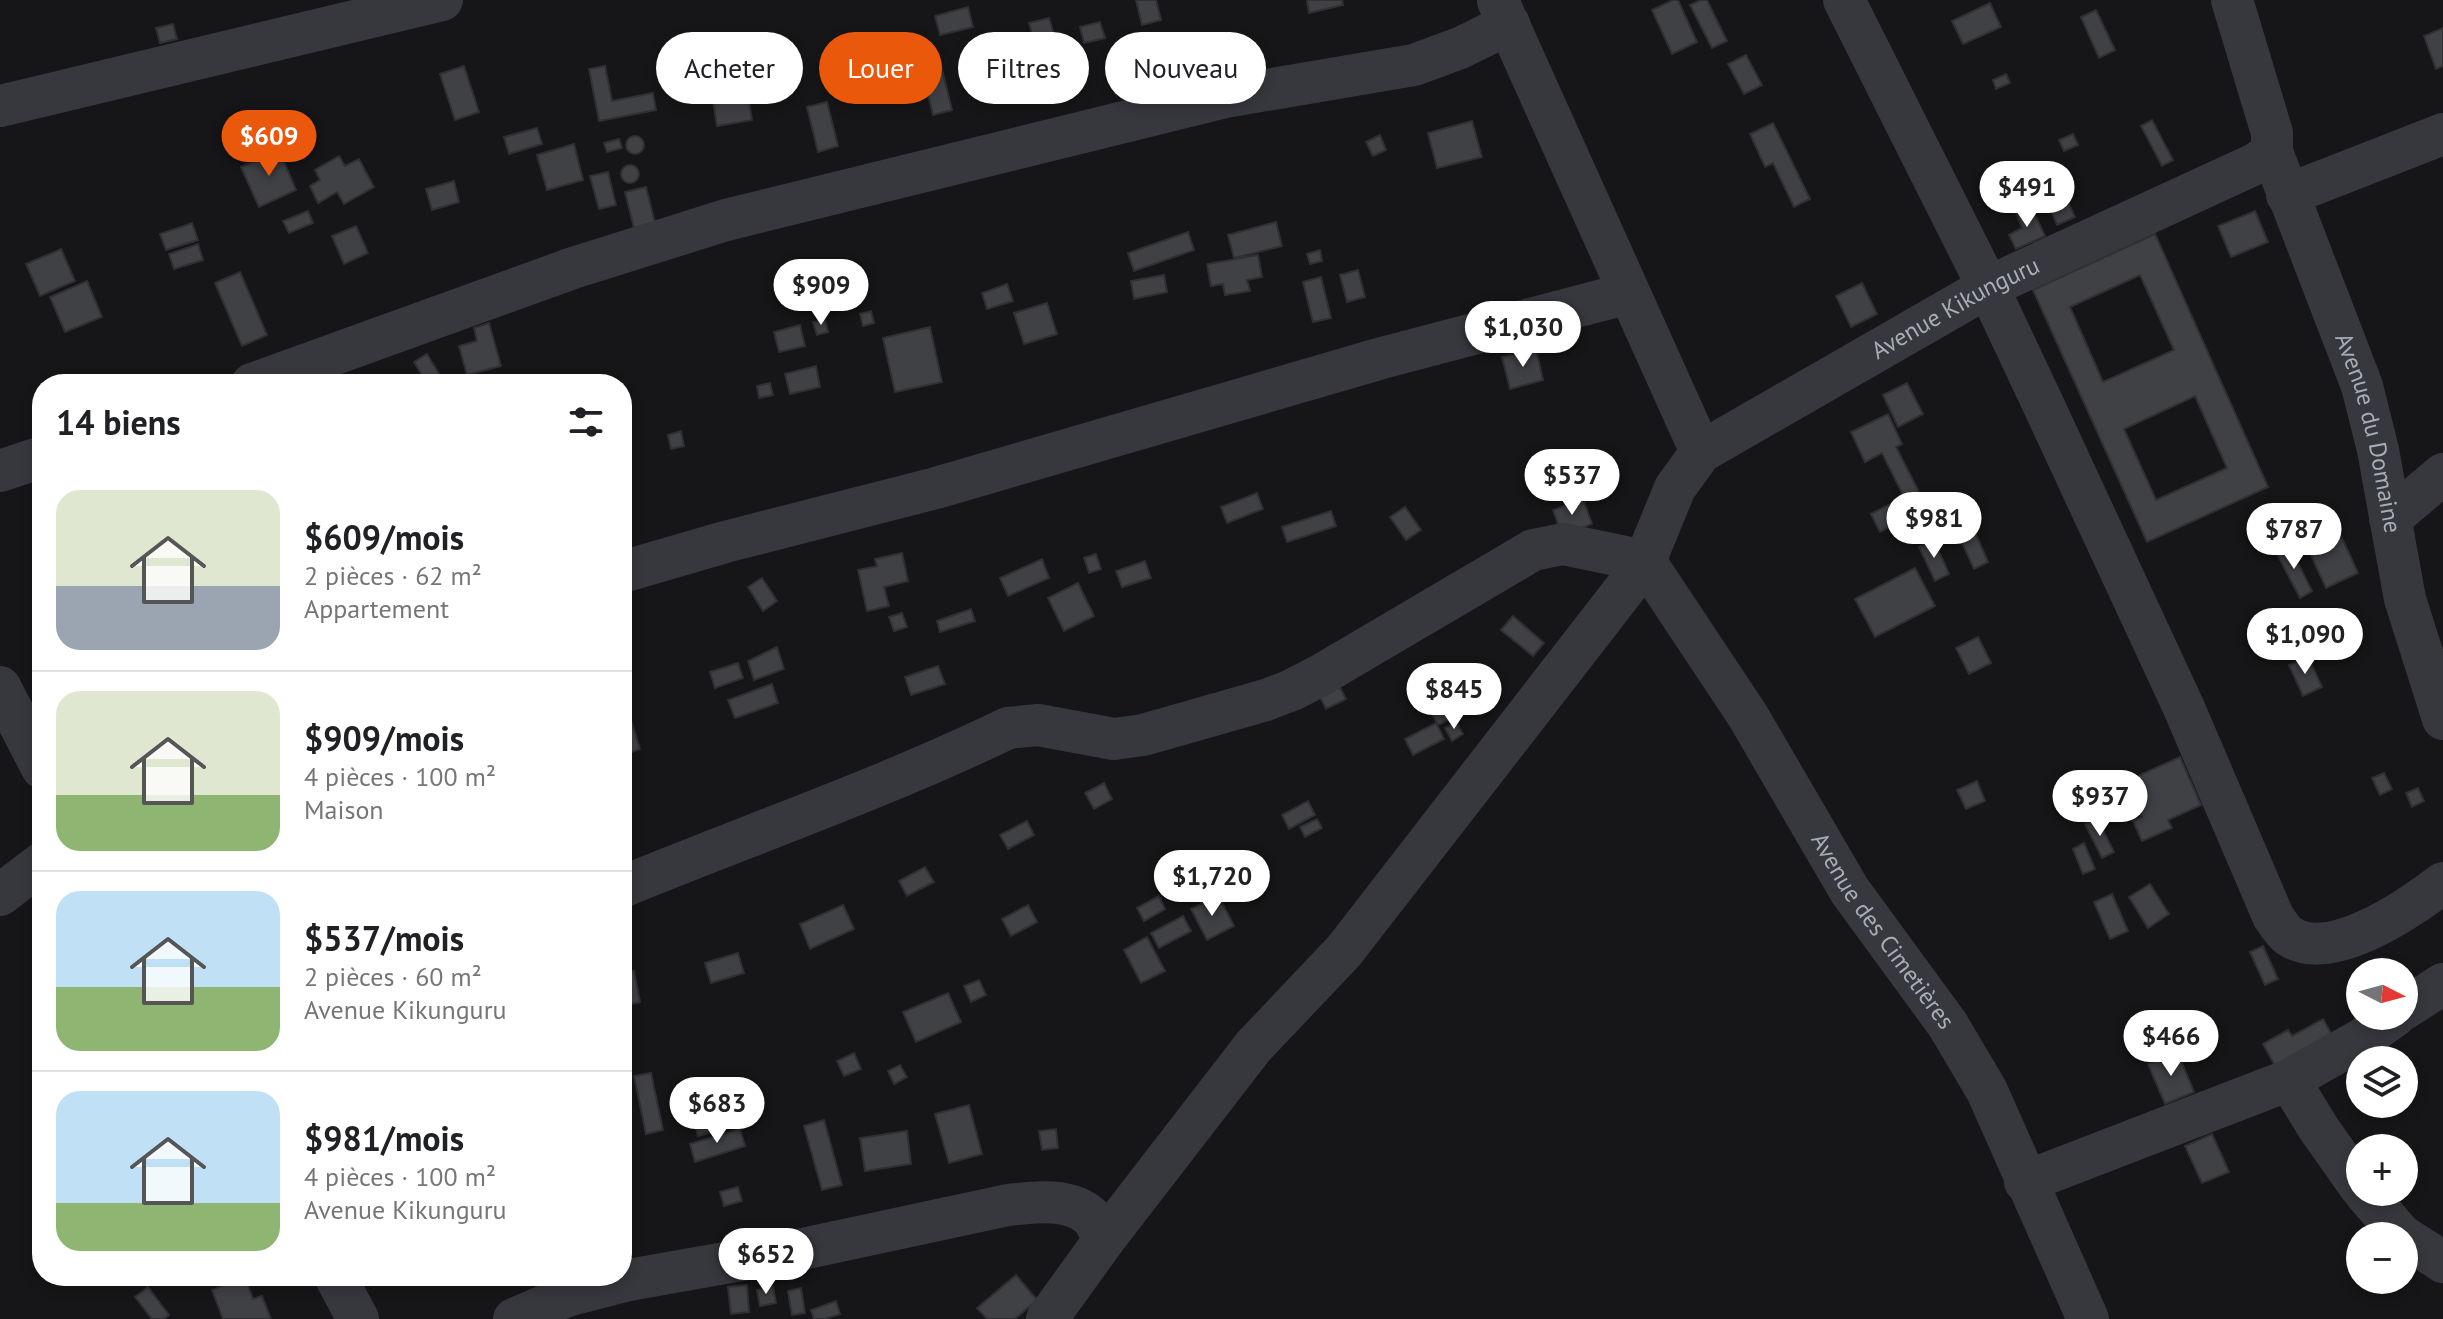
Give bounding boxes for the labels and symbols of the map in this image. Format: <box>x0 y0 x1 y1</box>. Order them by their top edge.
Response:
pin: $609 <box>222 110 316 178</box>
pin: $491 <box>1980 161 2074 229</box>
street label: Avenue Kikunguru <box>1866 249 2044 366</box>
pin: $909 <box>774 259 868 327</box>
pin: $1,030 <box>1458 301 1588 369</box>
street label: Avenue du Domaine <box>2328 329 2409 535</box>
pin: $537 <box>1525 449 1619 517</box>
pin: $981 <box>1887 492 1981 560</box>
pin: $787 <box>2247 503 2341 571</box>
pin: $1,090 <box>2240 608 2370 676</box>
pin: $845 <box>1407 663 1501 731</box>
pin: $937 <box>2053 770 2147 838</box>
street label: Avenue des Cimetières <box>1804 827 1962 1035</box>
pin: $1,720 <box>1147 850 1277 918</box>
north arrow <box>2346 958 2418 1030</box>
pin: $466 <box>2124 1010 2218 1078</box>
pin: $683 <box>670 1077 764 1145</box>
pin: $652 <box>719 1228 813 1296</box>

